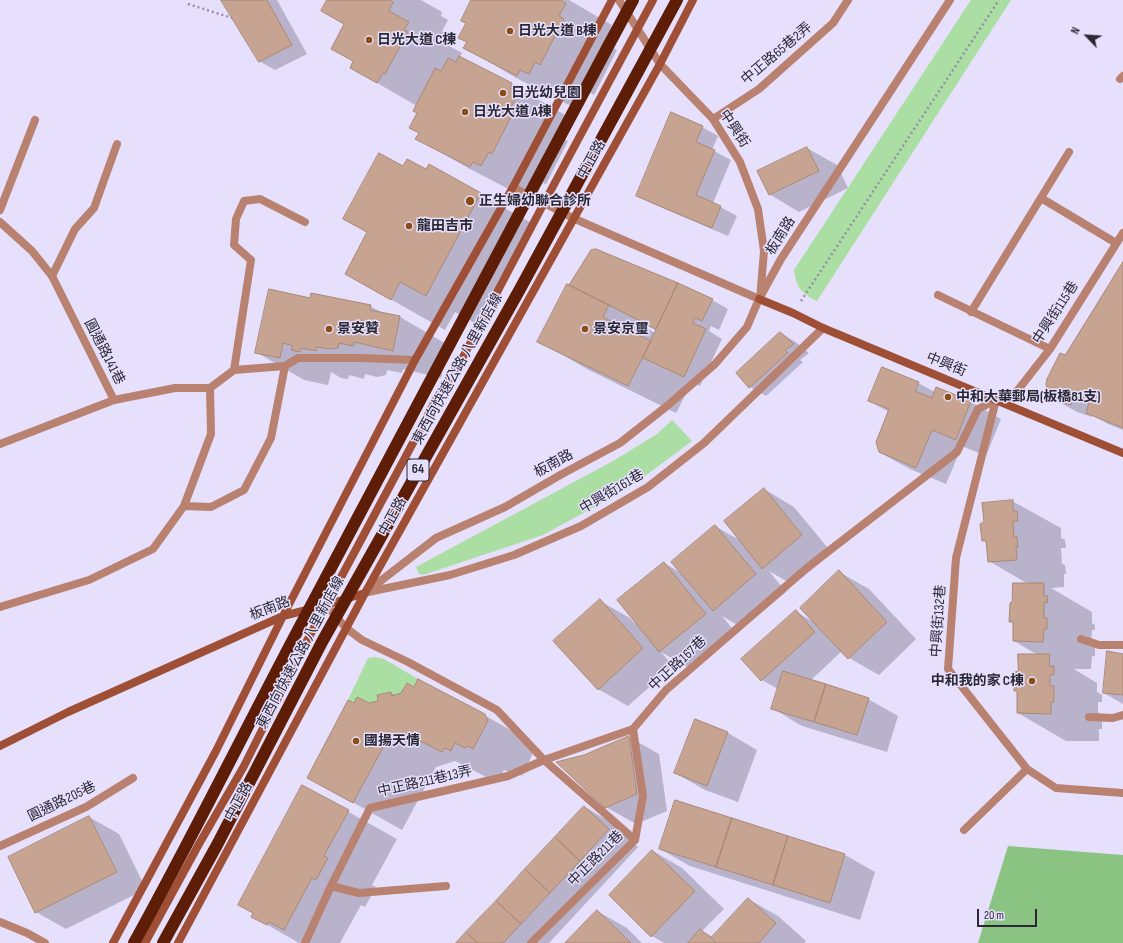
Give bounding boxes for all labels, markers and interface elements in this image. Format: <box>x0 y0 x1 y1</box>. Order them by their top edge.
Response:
north arrow <box>1067 16 1107 56</box>
street label: 中正路65巷2弄 <box>738 19 816 89</box>
place label: 日光大道 B棟 <box>518 23 597 39</box>
text: N <box>1069 25 1083 36</box>
marker: 日光大道 B棟 <box>505 26 515 36</box>
place label: 日光大道 C棟 <box>377 32 456 48</box>
marker: 日光大道 C棟 <box>364 35 374 45</box>
place label: 日光幼兒園 <box>511 85 581 101</box>
marker: 日光幼兒園 <box>498 88 508 98</box>
place label: 日光大道 A棟 <box>473 104 552 120</box>
marker: 日光大道 A棟 <box>460 107 470 117</box>
street label: 中興街 <box>715 107 753 151</box>
street label: 中正路 <box>574 138 610 182</box>
place label: 正生婦幼聯合診所 <box>479 193 591 209</box>
marker: 正生婦幼聯合診所 <box>464 195 476 207</box>
street label: 板南路 <box>763 214 799 258</box>
place label: 龍田吉市 <box>417 218 473 234</box>
marker: 龍田吉市 <box>404 221 414 231</box>
street label: 中興街115巷 <box>1030 278 1082 348</box>
street label: 東西向快速公路 八里新店線 <box>409 290 507 448</box>
street label: 圓通路141巷 <box>80 316 128 388</box>
place label: 景安贊 <box>337 321 379 337</box>
place label: 景安京璽 <box>593 321 649 337</box>
marker: 景安贊 <box>324 324 334 334</box>
marker: 景安京璽 <box>580 324 590 334</box>
street label: 中興街 <box>923 349 969 381</box>
place label: 中和大華郵局(板橋81支) <box>956 389 1101 405</box>
marker: 中和大華郵局(板橋81支) <box>943 392 953 402</box>
street label: 板南路 <box>532 446 576 482</box>
road number: 64 <box>407 459 429 481</box>
street label: 中興街161巷 <box>577 466 647 518</box>
street label: 中正路 <box>375 495 411 539</box>
street label: 東西向快速公路 八里新店線 <box>254 574 348 732</box>
street label: 中興街132巷 <box>928 584 950 658</box>
street label: 板南路 <box>247 594 293 624</box>
street label: 中正路167巷 <box>646 633 710 695</box>
place label: 中和我的家 C棟 <box>931 673 1024 689</box>
marker: 中和我的家 C棟 <box>1027 676 1037 686</box>
place label: 國揚天情 <box>364 733 420 749</box>
marker: 國揚天情 <box>351 736 361 746</box>
street label: 中正路211巷13弄 <box>376 763 474 801</box>
street label: 圓通路205巷 <box>25 778 99 826</box>
street label: 中正路 <box>222 780 256 824</box>
street label: 中正路211巷 <box>565 828 627 890</box>
scale bar <box>979 901 1039 927</box>
text: 20 m <box>984 908 1004 923</box>

